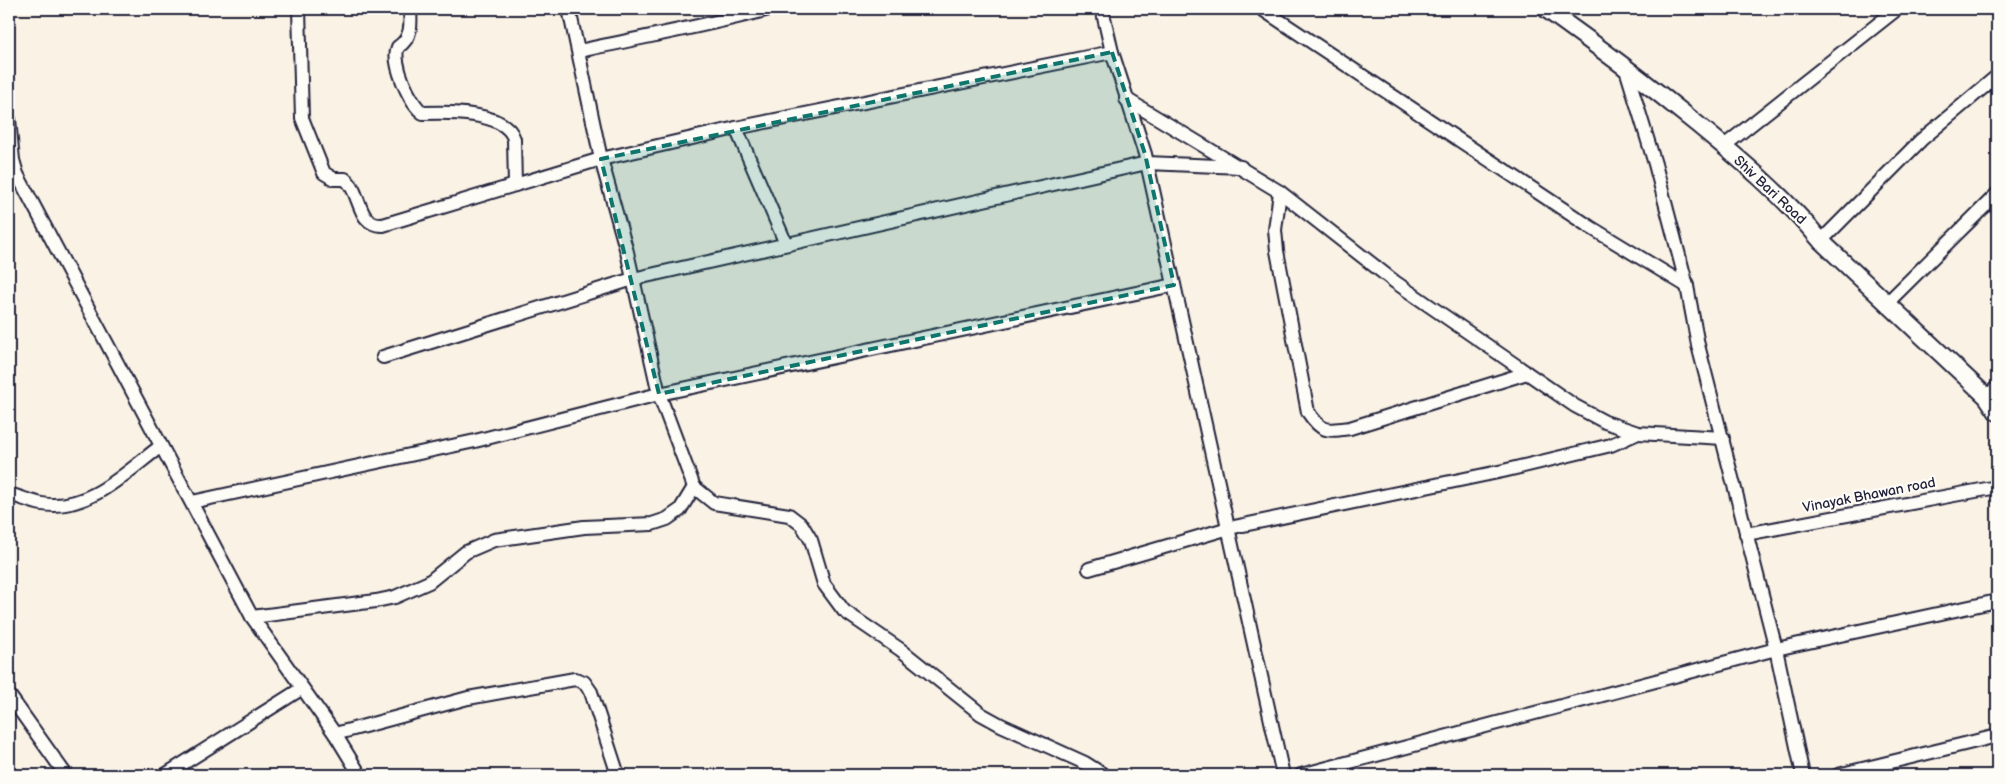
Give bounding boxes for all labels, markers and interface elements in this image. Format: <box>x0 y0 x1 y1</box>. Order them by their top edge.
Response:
street label: Shiv Bari Road <box>1730 152 1810 228</box>
street label: Vinayak Bhawan road <box>1801 474 1937 516</box>

